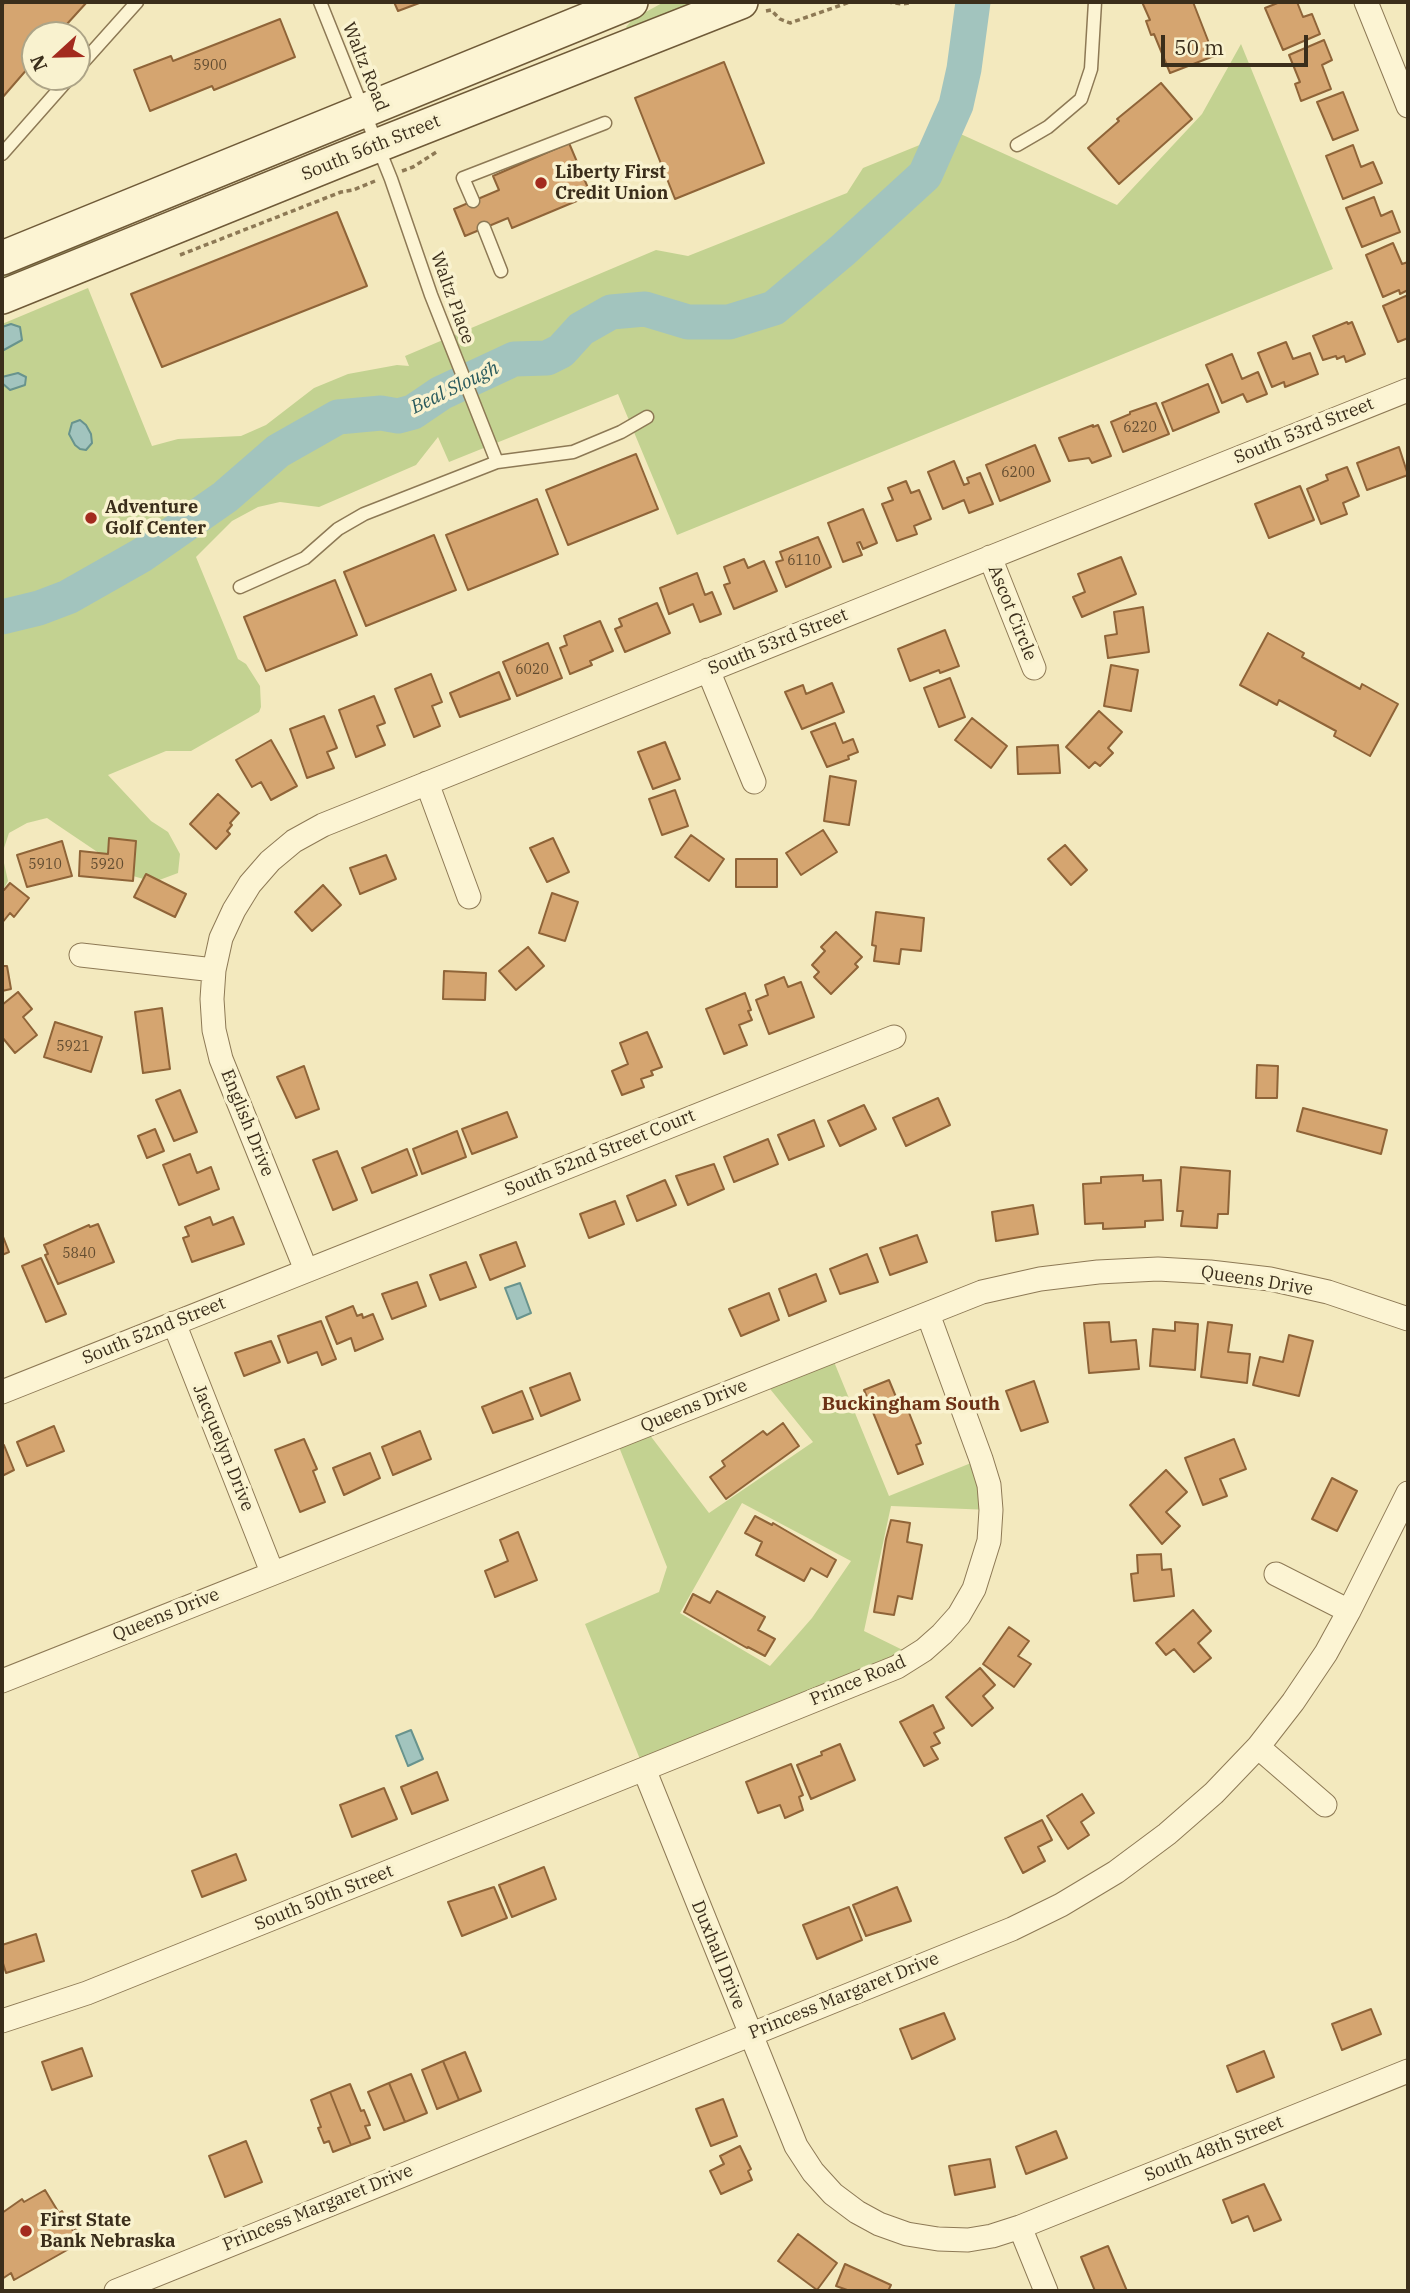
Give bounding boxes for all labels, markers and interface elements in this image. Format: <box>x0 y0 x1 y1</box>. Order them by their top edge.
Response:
street label: Waltz Road <box>337 19 393 115</box>
north arrow <box>21 21 91 91</box>
scale bar <box>1165 21 1312 65</box>
text: 50 m <box>1174 33 1224 61</box>
text: N <box>24 52 52 75</box>
house number: 5900 <box>193 58 227 74</box>
street label: South 56th Street <box>299 110 443 186</box>
place label: Liberty First Credit Union <box>555 162 668 204</box>
marker: Liberty First Credit Union <box>533 175 549 191</box>
street label: Waltz Place <box>425 249 479 347</box>
water label: Beal Slough <box>407 357 503 419</box>
street label: South 53rd Street <box>1231 393 1377 469</box>
house number: 6220 <box>1123 420 1157 436</box>
house number: 6200 <box>1001 465 1035 481</box>
place label: Adventure Golf Center <box>105 497 206 540</box>
marker: Adventure Golf Center <box>83 510 99 526</box>
house number: 6110 <box>787 553 821 569</box>
street label: Ascot Circle <box>983 562 1041 664</box>
street label: South 53rd Street <box>705 604 851 680</box>
house number: 6020 <box>515 662 549 678</box>
house number: 5910 <box>28 857 62 873</box>
house number: 5920 <box>90 857 124 873</box>
house number: 5921 <box>56 1039 90 1055</box>
street label: English Drive <box>216 1066 278 1180</box>
street label: South 52nd Street Court <box>501 1105 699 1201</box>
house number: 5840 <box>62 1246 96 1262</box>
street label: Queens Drive <box>1199 1261 1315 1301</box>
street label: South 52nd Street <box>79 1292 229 1370</box>
street label: Queens Drive <box>637 1375 751 1437</box>
street label: Jacquelyn Drive <box>188 1381 258 1515</box>
district label: Buckingham South <box>822 1394 1000 1416</box>
street label: Queens Drive <box>109 1584 223 1646</box>
street label: Prince Road <box>807 1651 909 1711</box>
street label: South 50th Street <box>252 1860 396 1936</box>
street label: Duxhall Drive <box>686 1897 750 2013</box>
street label: Princess Margaret Drive <box>746 1948 942 2044</box>
street label: South 48th Street <box>1142 2111 1286 2187</box>
street label: Princess Margaret Drive <box>220 2160 416 2256</box>
place label: First State Bank Nebraska <box>40 2210 175 2252</box>
marker: First State Bank Nebraska <box>18 2223 34 2239</box>

